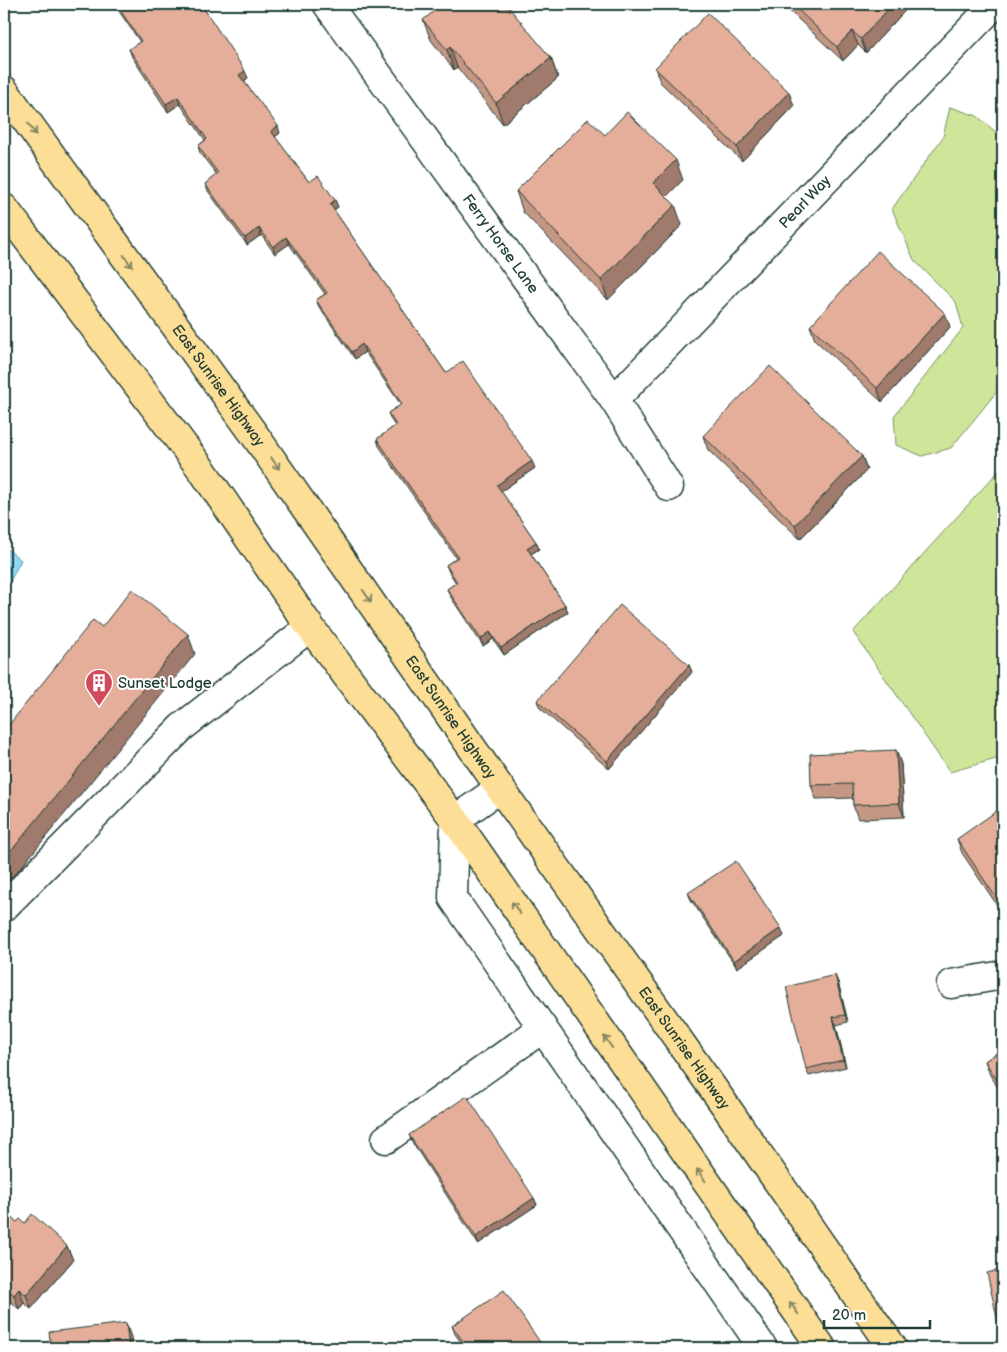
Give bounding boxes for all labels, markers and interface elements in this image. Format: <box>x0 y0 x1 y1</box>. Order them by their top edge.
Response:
one-way arrow <box>27 122 37 136</box>
street label: Pearl Way <box>775 171 835 233</box>
street label: Ferry Horse Lane <box>458 191 543 297</box>
one-way arrow <box>123 254 133 268</box>
street label: East Sunrise Highway <box>168 321 269 450</box>
one-way arrow <box>270 456 280 470</box>
one-way arrow <box>362 589 372 603</box>
street label: East Sunrise Highway <box>401 652 500 783</box>
building icon: Sunset Lodge <box>84 668 114 707</box>
place label: Sunset Lodge <box>118 674 212 693</box>
one-way arrow <box>511 901 521 915</box>
street label: East Sunrise Highway <box>634 983 734 1113</box>
one-way arrow <box>603 1035 613 1049</box>
one-way arrow <box>696 1169 706 1183</box>
scale bar <box>824 1297 931 1329</box>
one-way arrow <box>789 1302 799 1316</box>
text: 20 m <box>832 1306 866 1325</box>

